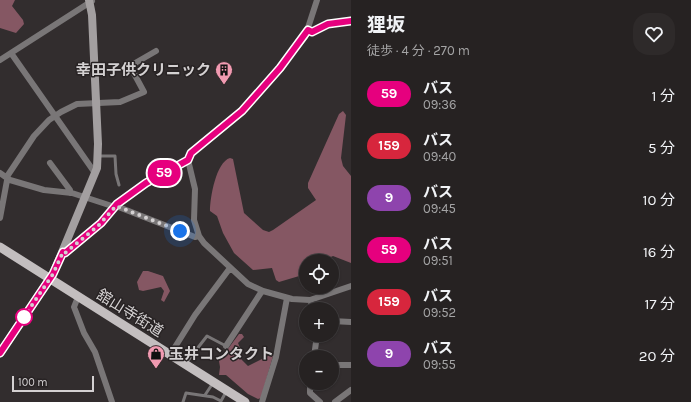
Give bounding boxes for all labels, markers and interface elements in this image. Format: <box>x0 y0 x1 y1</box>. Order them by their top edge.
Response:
button: heart <box>633 13 675 55</box>
text: 狸坂 <box>367 14 405 36</box>
text: 徒歩 · 4 分 · 270 m <box>367 43 470 58</box>
building icon: 幸田子供クリニック <box>214 60 234 85</box>
place label: 幸田子供クリニック <box>76 61 211 79</box>
text: バス <box>423 79 453 97</box>
text: 59 <box>381 85 397 102</box>
text: 1 分 <box>651 87 675 105</box>
text: 09:36 <box>423 97 456 112</box>
text: バス <box>423 131 453 149</box>
text: 159 <box>378 137 400 154</box>
text: 5 分 <box>648 139 675 157</box>
text: 09:40 <box>423 149 456 164</box>
line badge: 59 <box>146 160 182 186</box>
text: 59 <box>156 164 172 181</box>
text: バス <box>423 183 453 201</box>
text: 9 <box>385 189 393 206</box>
text: 10 分 <box>643 191 675 209</box>
text: 09:45 <box>423 201 456 216</box>
your location <box>170 221 190 241</box>
text: バス <box>423 235 453 253</box>
text: 59 <box>381 241 397 258</box>
text: 16 分 <box>643 243 675 261</box>
text: 09:51 <box>423 253 453 268</box>
map controls <box>299 254 339 390</box>
button: locate <box>299 254 339 294</box>
street label: 舘山寺街道 <box>93 285 167 341</box>
text: バス <box>423 287 453 305</box>
text: 159 <box>378 293 400 310</box>
text: 17 分 <box>644 295 675 313</box>
button: + <box>299 302 339 342</box>
text: 09:52 <box>423 305 456 320</box>
unlabelled marker <box>15 308 33 326</box>
text: バス <box>423 339 453 357</box>
shop icon: 玉井コンタクト <box>146 344 166 369</box>
place label: 玉井コンタクト <box>169 345 274 363</box>
text: 9 <box>385 345 393 362</box>
text: 20 分 <box>639 347 675 365</box>
button: − <box>299 350 339 390</box>
text: 09:55 <box>423 357 456 372</box>
scale bar <box>12 374 94 393</box>
text: 100 m <box>18 376 48 389</box>

